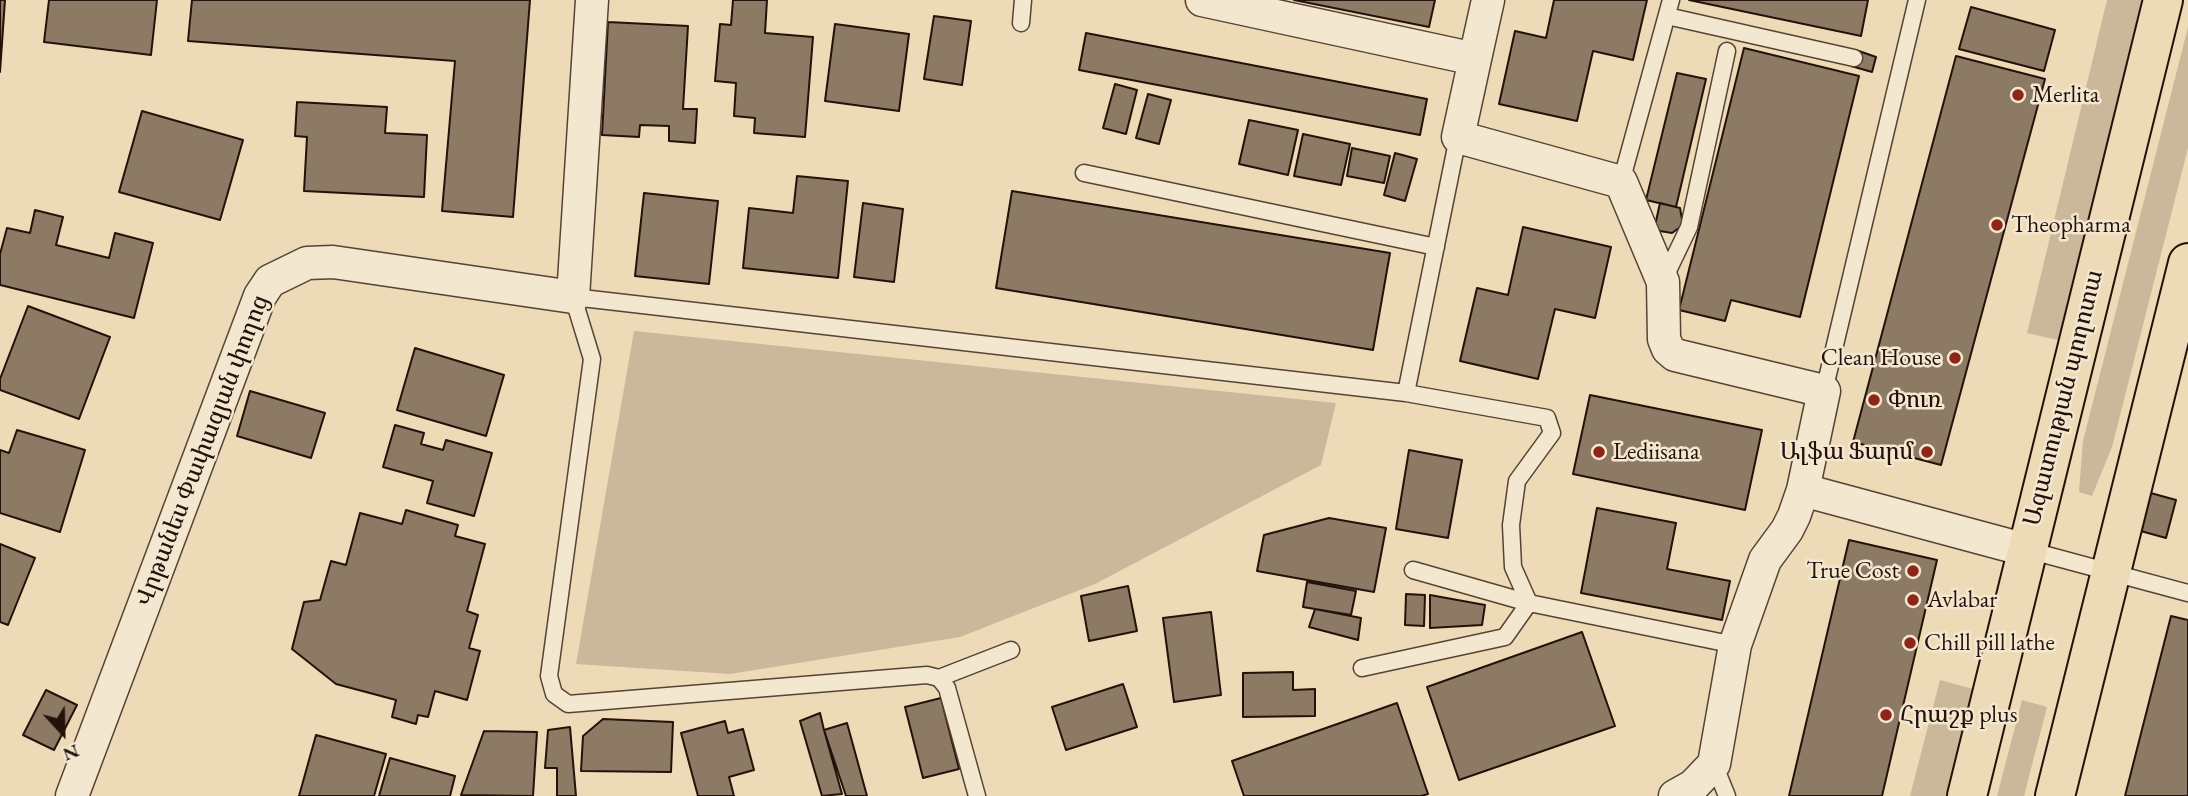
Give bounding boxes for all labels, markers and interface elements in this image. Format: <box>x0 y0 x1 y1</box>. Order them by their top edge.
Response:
place label: Merlita <box>2032 81 2099 109</box>
marker: Merlita <box>2010 87 2026 103</box>
place label: Theopharma <box>2011 211 2131 239</box>
marker: Theopharma <box>1989 217 2005 233</box>
street label: Ազատության պողոտա <box>2018 267 2110 529</box>
street label: Վրթանես Փափազյան փողոց <box>130 291 276 611</box>
place label: Clean House <box>1821 344 1941 372</box>
marker: Clean House <box>1947 350 1963 366</box>
place label: Փուռ <box>1888 386 1942 414</box>
marker: Փուռ <box>1866 392 1882 408</box>
place label: Lediisana <box>1613 438 1700 466</box>
place label: Ալֆա Ֆարմ <box>1780 438 1913 466</box>
marker: Lediisana <box>1591 444 1607 460</box>
marker: Ալֆա Ֆարմ <box>1919 444 1935 460</box>
place label: True Cost <box>1806 557 1899 585</box>
marker: True Cost <box>1905 563 1921 579</box>
place label: Avlabar <box>1927 586 1997 614</box>
marker: Avlabar <box>1905 592 1921 608</box>
place label: Chill pill lathe <box>1924 629 2055 657</box>
marker: Chill pill lathe <box>1902 635 1918 651</box>
north arrow <box>28 698 98 768</box>
place label: Հրաշք plus <box>1900 701 2017 729</box>
marker: Հրաշք plus <box>1878 707 1894 723</box>
text: N <box>59 738 83 767</box>

